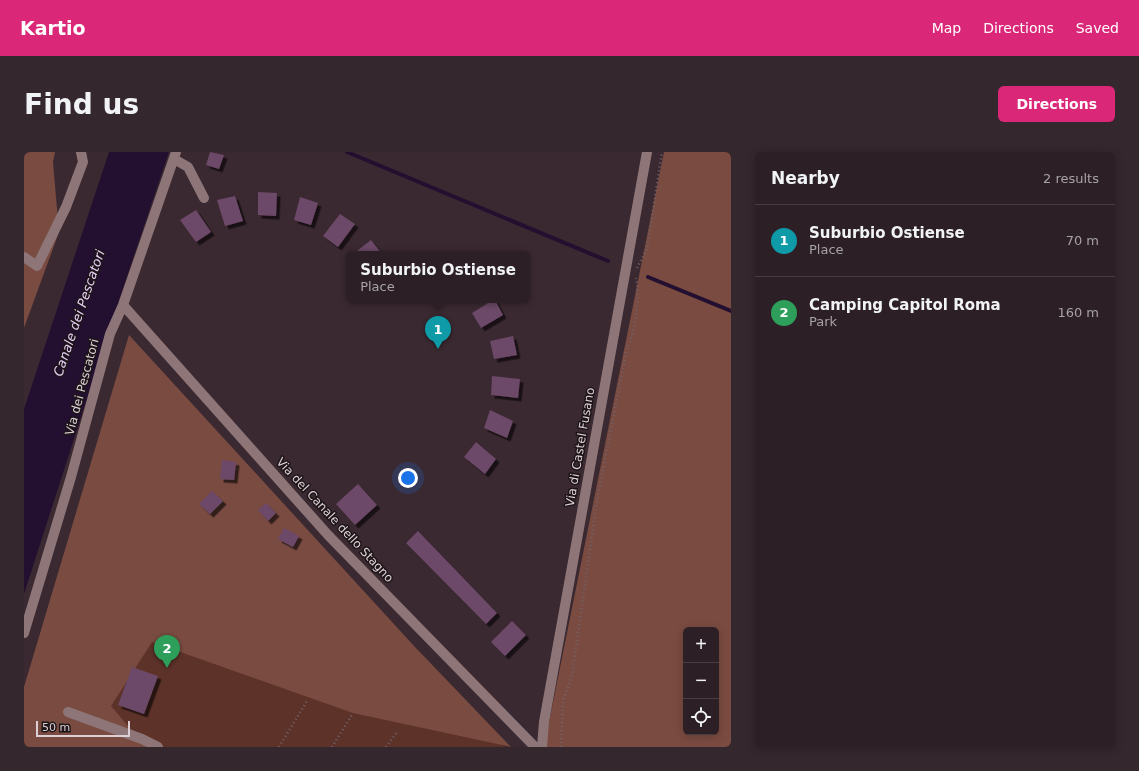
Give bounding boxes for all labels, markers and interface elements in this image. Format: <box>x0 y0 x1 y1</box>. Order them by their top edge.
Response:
text: Kartio <box>20 17 86 39</box>
text: Map <box>932 20 961 36</box>
text: Directions <box>983 20 1054 36</box>
text: Saved <box>1076 20 1119 36</box>
button: Directions <box>998 86 1115 122</box>
text: Find us <box>24 88 139 121</box>
text: Nearby <box>771 168 840 188</box>
text: 2 results <box>1043 171 1099 186</box>
text: Suburbio Ostiense <box>809 224 965 242</box>
text: 1 <box>779 233 789 248</box>
text: 70 m <box>1066 233 1099 248</box>
text: Place <box>809 242 844 257</box>
water label: Canale dei Pescatori <box>50 247 108 378</box>
popup <box>346 251 530 303</box>
text: Suburbio Ostiense <box>360 261 516 279</box>
text: Place <box>360 279 395 294</box>
text: Camping Capitol Roma <box>809 296 1001 314</box>
text: 2 <box>779 305 789 320</box>
text: 160 m <box>1057 305 1099 320</box>
text: Park <box>809 314 837 329</box>
pin: 1 <box>425 316 451 349</box>
street label: Via dei Pescatori <box>62 337 102 437</box>
street label: Via di Castel Fusano <box>563 386 597 508</box>
street label: Via del Canale dello Stagno <box>274 455 396 585</box>
your location <box>398 468 418 488</box>
map controls <box>683 627 719 735</box>
button: + <box>683 627 719 663</box>
pin: 2 <box>154 635 180 668</box>
button: − <box>683 663 719 699</box>
button: locate <box>683 699 719 735</box>
scale bar <box>36 719 130 738</box>
text: 50 m <box>42 721 70 734</box>

